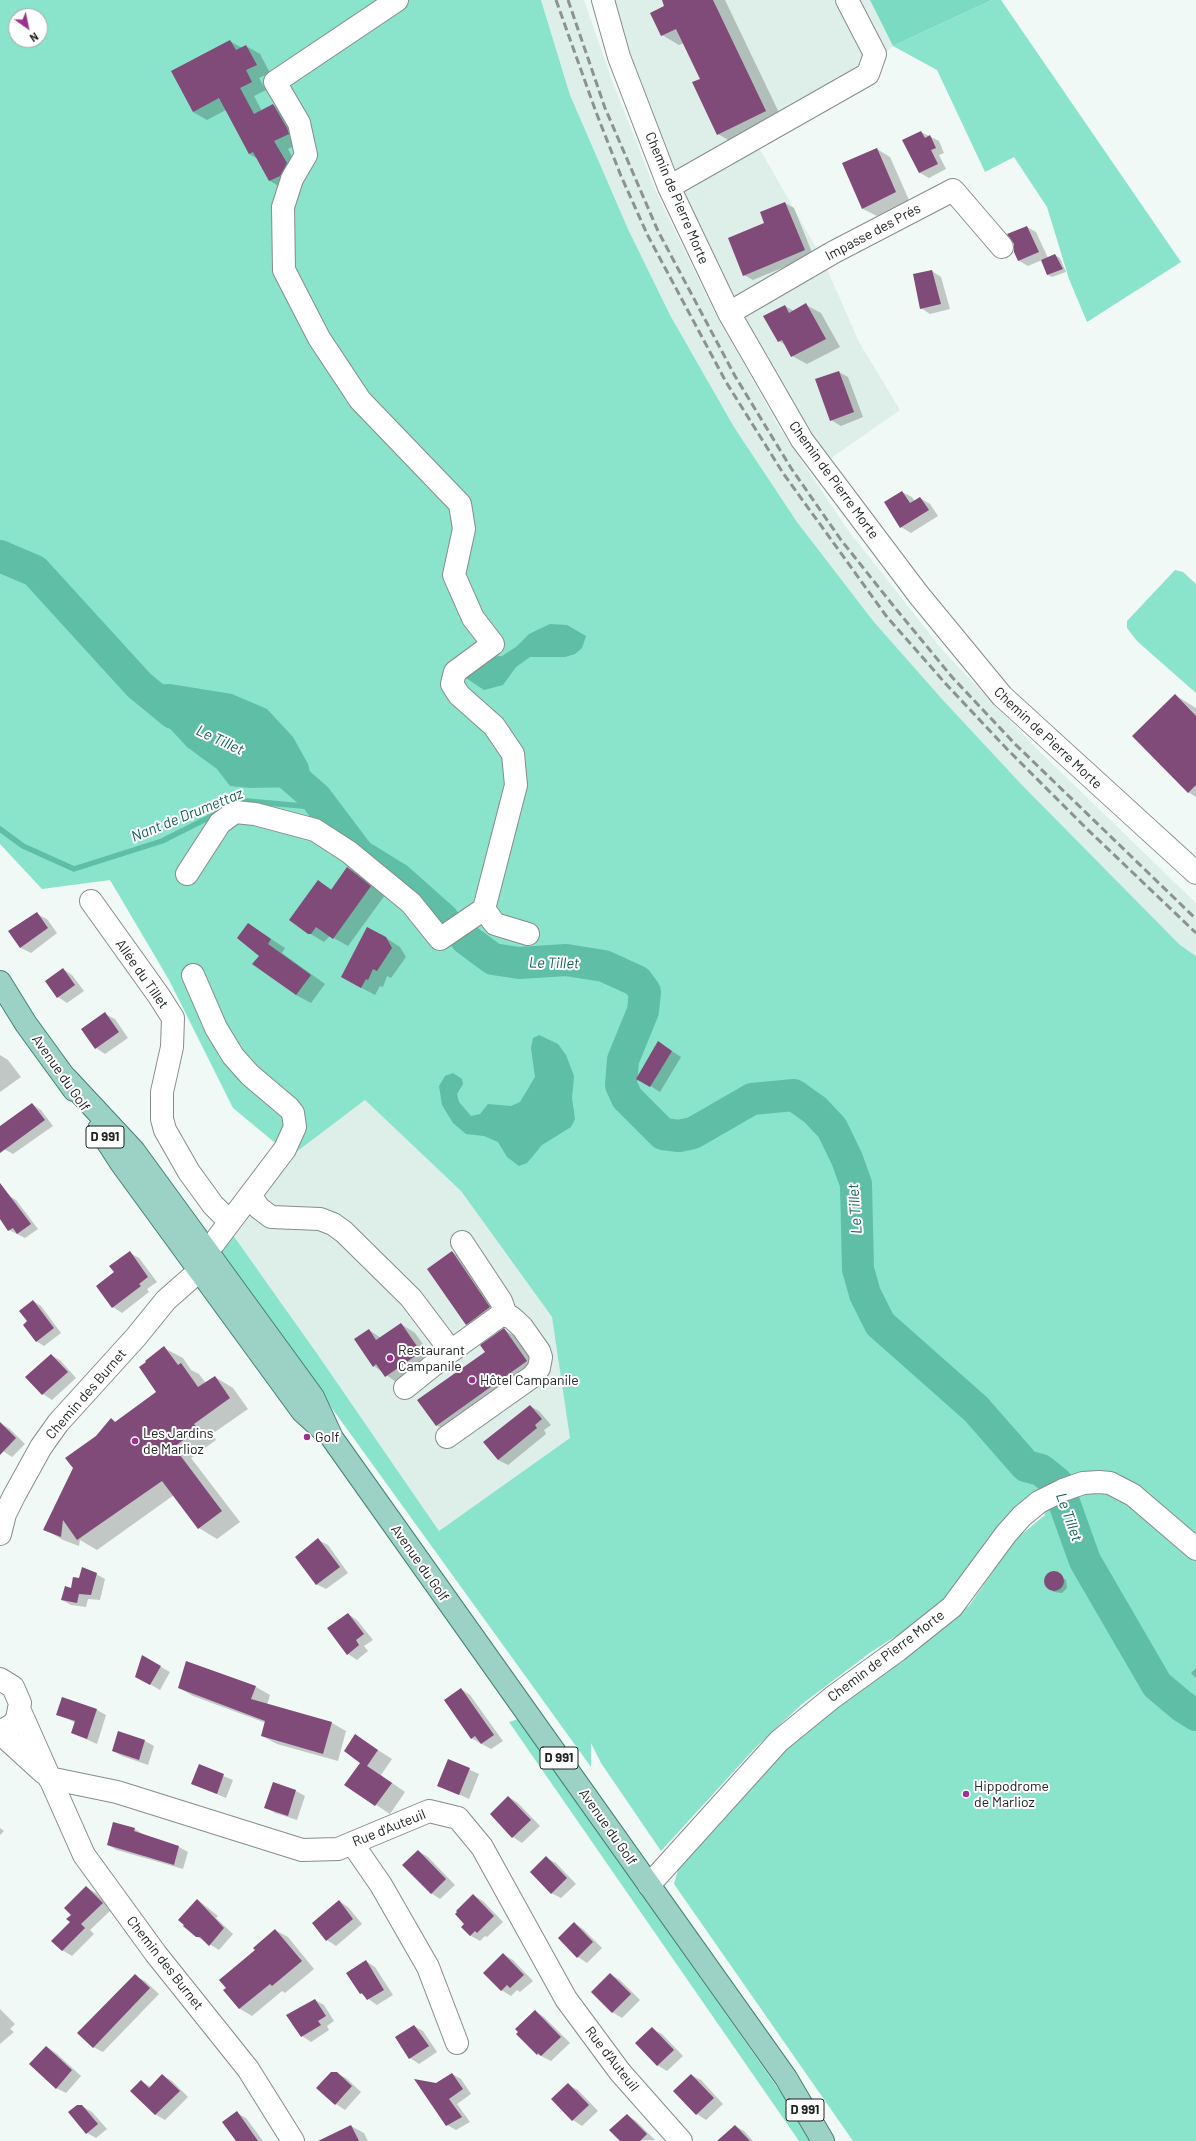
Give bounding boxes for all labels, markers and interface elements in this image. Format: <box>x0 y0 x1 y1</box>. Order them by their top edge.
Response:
north arrow <box>8 8 48 48</box>
text: N <box>28 30 41 45</box>
street label: Chemin de Pierre Morte <box>642 129 712 267</box>
street label: Impasse des Prés <box>822 200 924 264</box>
street label: Chemin de Pierre Morte <box>786 418 882 542</box>
street label: Chemin de Pierre Morte <box>990 684 1106 792</box>
water label: Le Tillet <box>193 721 247 759</box>
water label: Nant de Drumettaz <box>128 784 246 846</box>
street label: Allée du Tillet <box>112 936 172 1012</box>
water label: Le Tillet <box>529 954 579 972</box>
street label: Avenue du Golf <box>28 1031 94 1115</box>
road number: D 991 <box>86 1126 124 1148</box>
water label: Le Tillet <box>844 1183 866 1235</box>
place label: Restaurant Campanile <box>398 1342 465 1374</box>
street label: Chemin des Burnet <box>42 1345 130 1443</box>
marker: Restaurant Campanile <box>385 1353 395 1363</box>
place label: Hôtel Campanile <box>480 1372 579 1388</box>
marker: Hôtel Campanile <box>467 1375 477 1385</box>
place label: Les Jardins de Marlioz <box>143 1425 214 1458</box>
place label: Golf <box>315 1429 339 1445</box>
marker: Golf <box>302 1432 312 1442</box>
marker: Les Jardins de Marlioz <box>130 1436 140 1446</box>
water label: Le Tillet <box>1052 1490 1086 1544</box>
street label: Avenue du Golf <box>387 1521 453 1605</box>
street label: Chemin de Pierre Morte <box>824 1607 948 1705</box>
road number: D 991 <box>540 1747 578 1769</box>
place label: Hippodrome de Marlioz <box>974 1778 1049 1810</box>
street label: Avenue du Golf <box>575 1785 641 1869</box>
marker: Hippodrome de Marlioz <box>961 1789 971 1799</box>
street label: Rue d'Auteuil <box>350 1806 428 1850</box>
street label: Chemin des Burnet <box>123 1913 207 2013</box>
street label: Rue d'Auteuil <box>581 2023 643 2095</box>
road number: D 991 <box>786 2099 824 2121</box>

